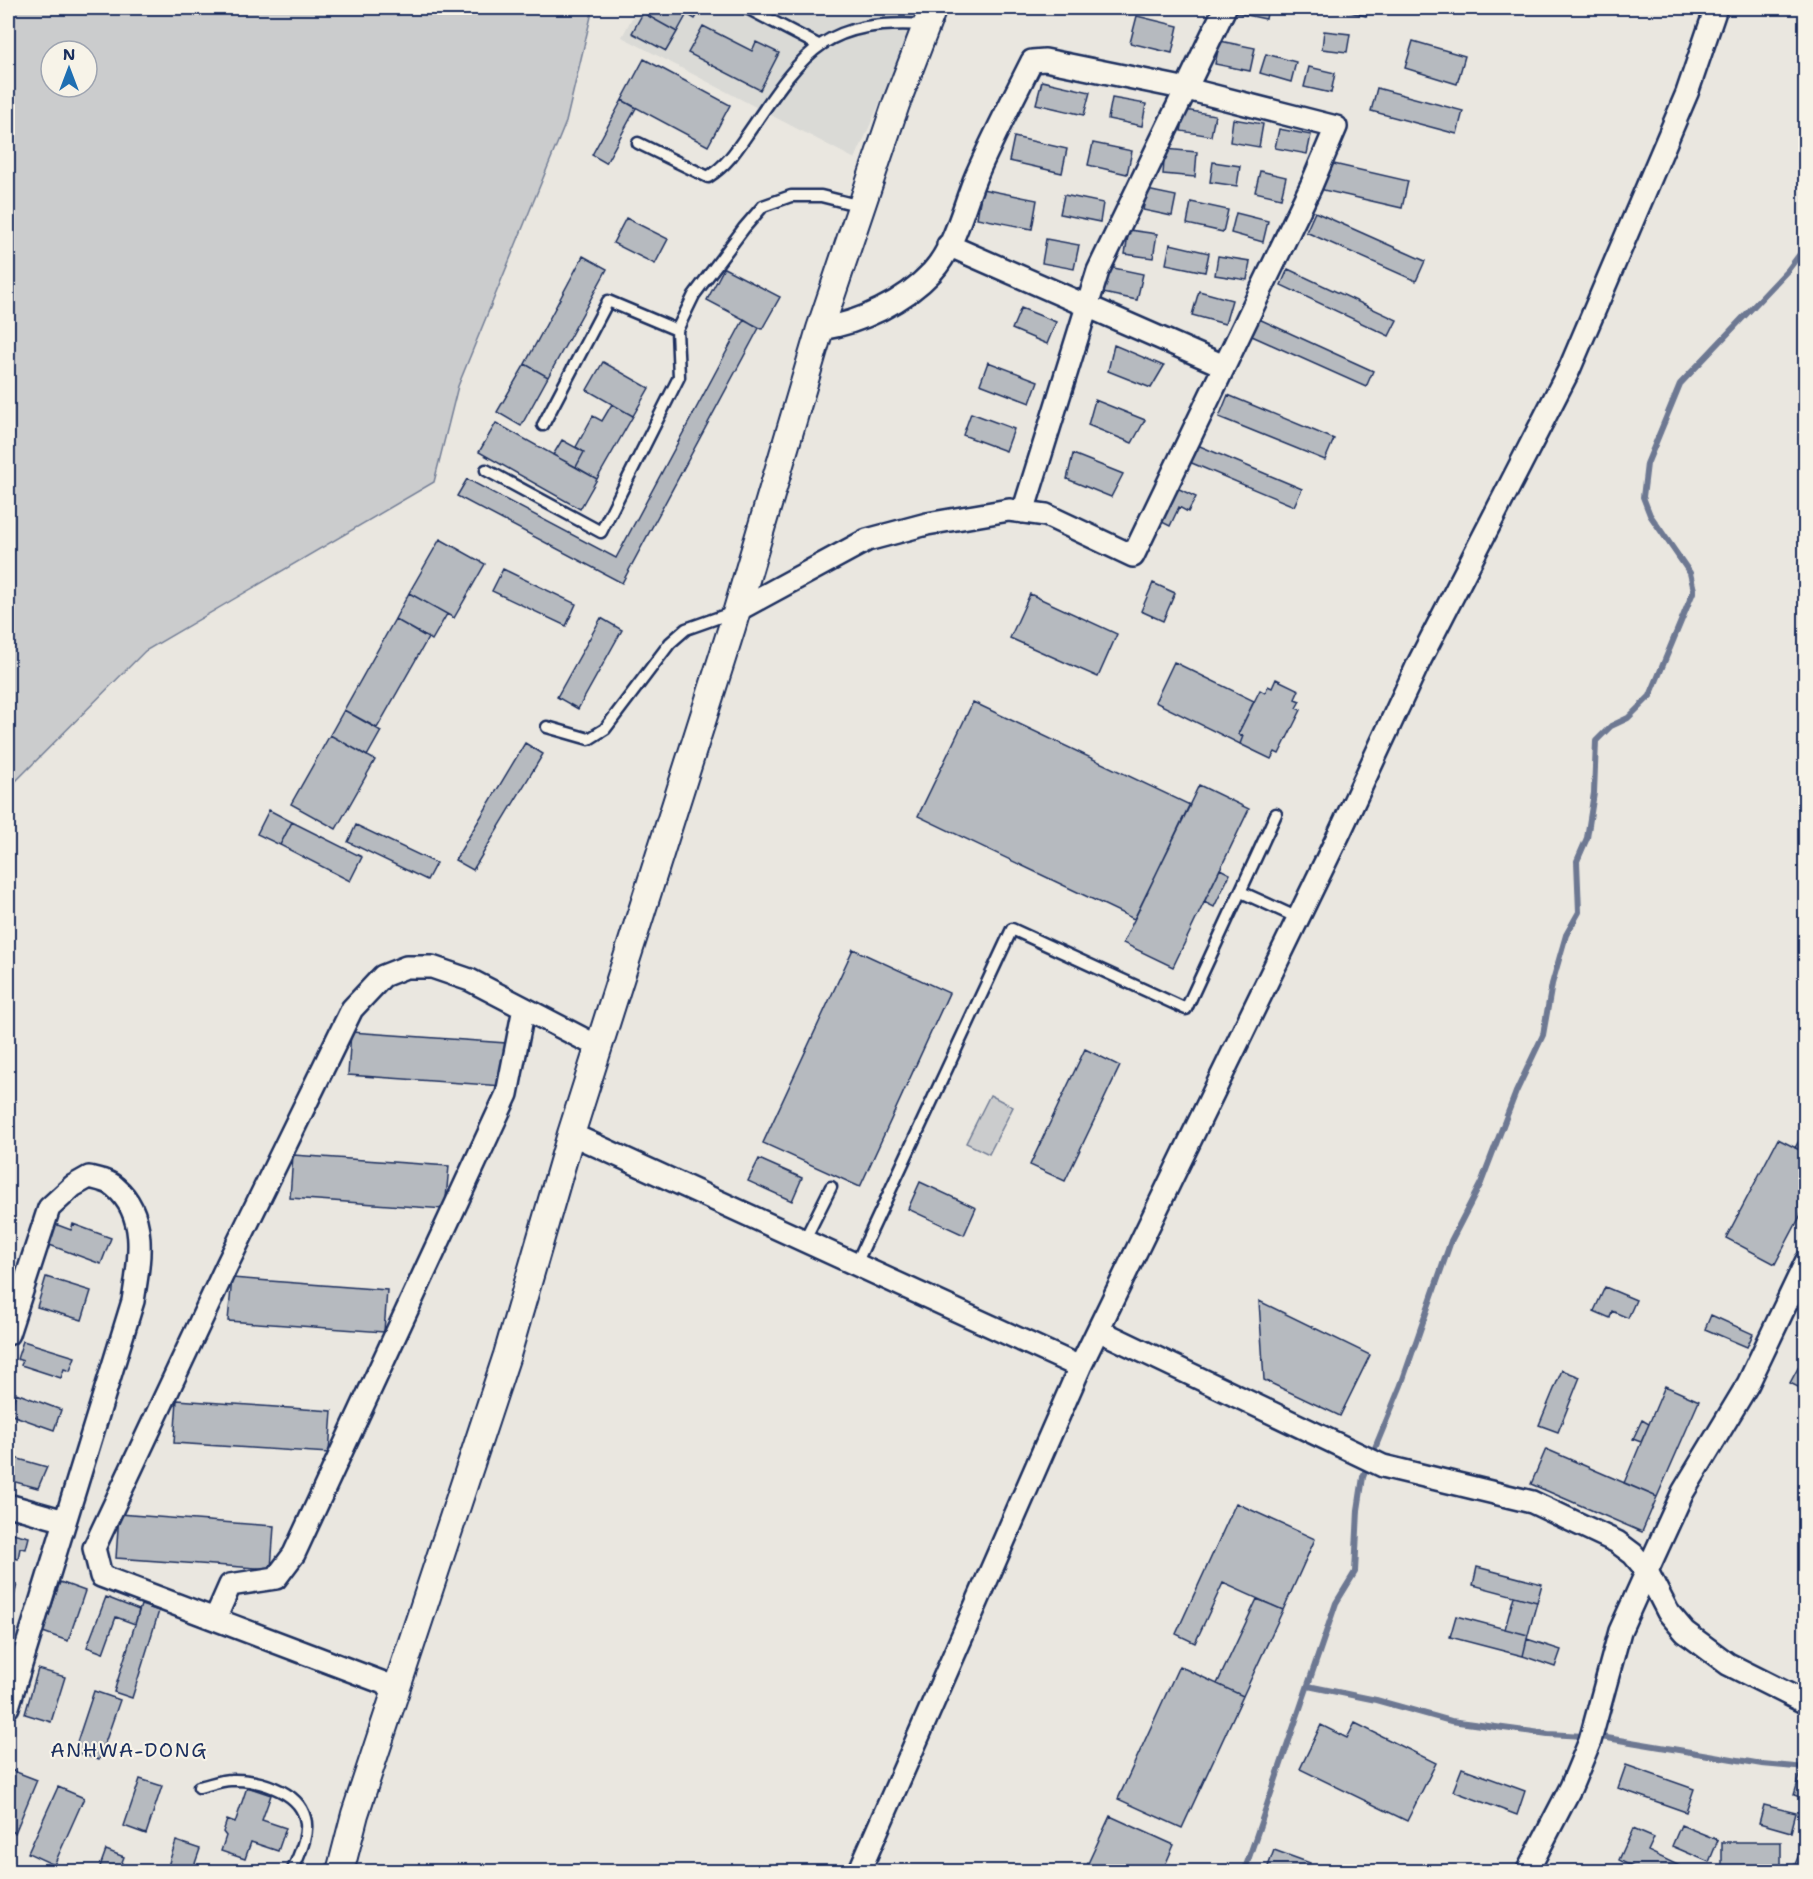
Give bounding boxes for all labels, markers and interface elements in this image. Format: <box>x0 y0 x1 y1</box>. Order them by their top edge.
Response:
north arrow <box>39 39 99 99</box>
text: N <box>63 44 75 65</box>
district label: ANHWA-DONG <box>50 1737 208 1763</box>

